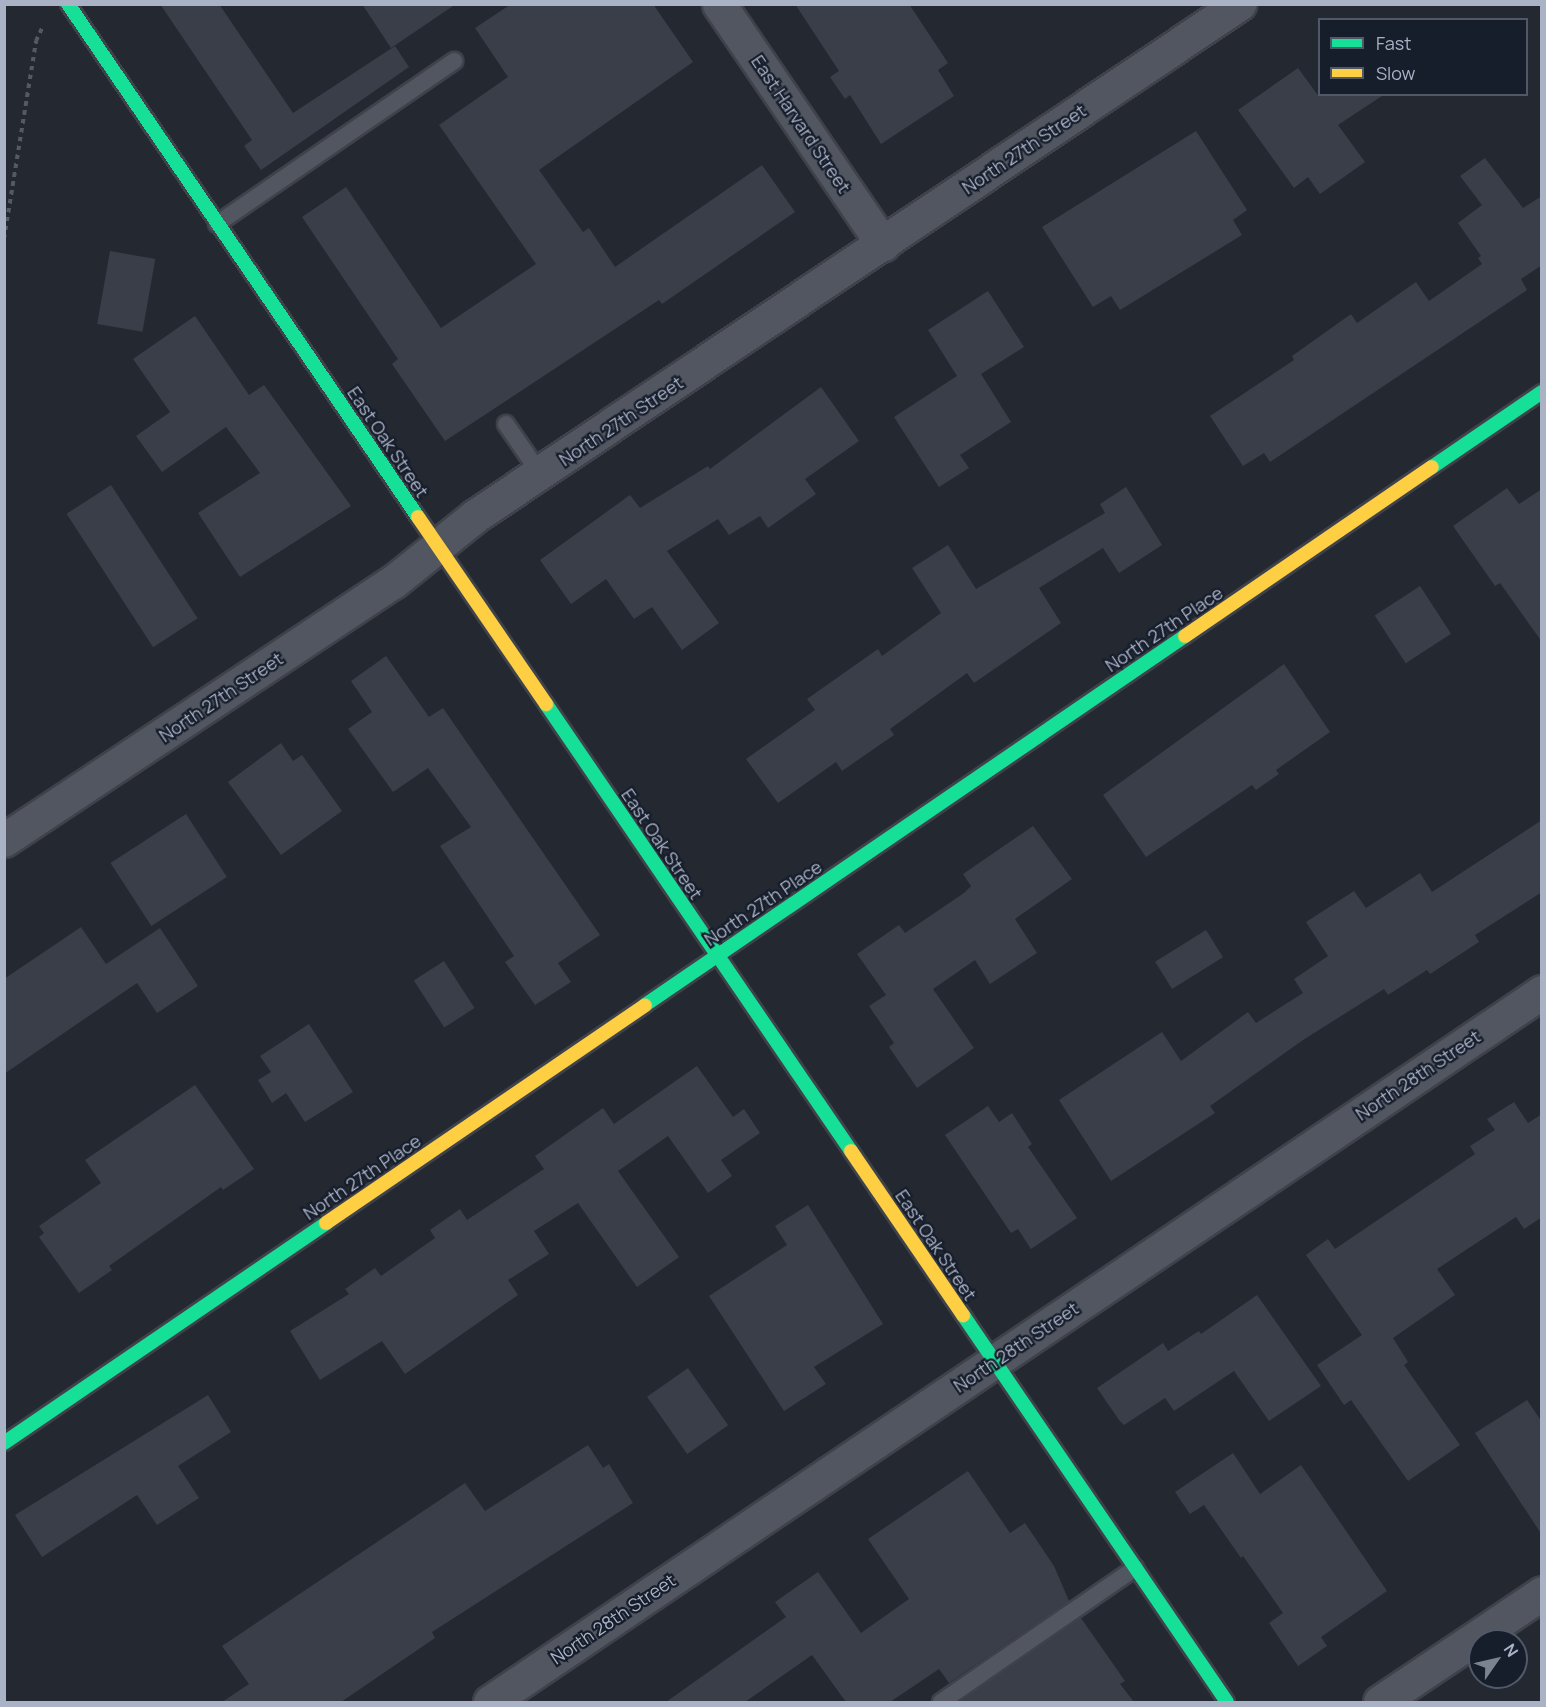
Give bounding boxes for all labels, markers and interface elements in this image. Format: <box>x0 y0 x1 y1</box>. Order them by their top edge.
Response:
legend <box>1318 18 1528 96</box>
text: Fast <box>1376 31 1411 55</box>
street label: East Harvard Street <box>747 51 855 197</box>
text: Slow <box>1376 61 1415 85</box>
street label: North 27th Street <box>958 100 1090 198</box>
street label: North 27th Street <box>555 372 687 470</box>
street label: East Oak Street <box>343 383 433 501</box>
street label: North 27th Place <box>1101 582 1227 676</box>
street label: North 27th Street <box>155 648 287 746</box>
street label: East Oak Street <box>617 785 707 903</box>
street label: North 27th Place <box>700 856 826 950</box>
street label: North 28th Street <box>1351 1025 1485 1125</box>
street label: North 27th Place <box>299 1130 425 1224</box>
street label: East Oak Street <box>891 1186 981 1304</box>
street label: North 28th Street <box>949 1297 1083 1397</box>
street label: North 28th Street <box>546 1569 680 1669</box>
north arrow <box>1468 1629 1528 1689</box>
text: N <box>1499 1639 1524 1661</box>

